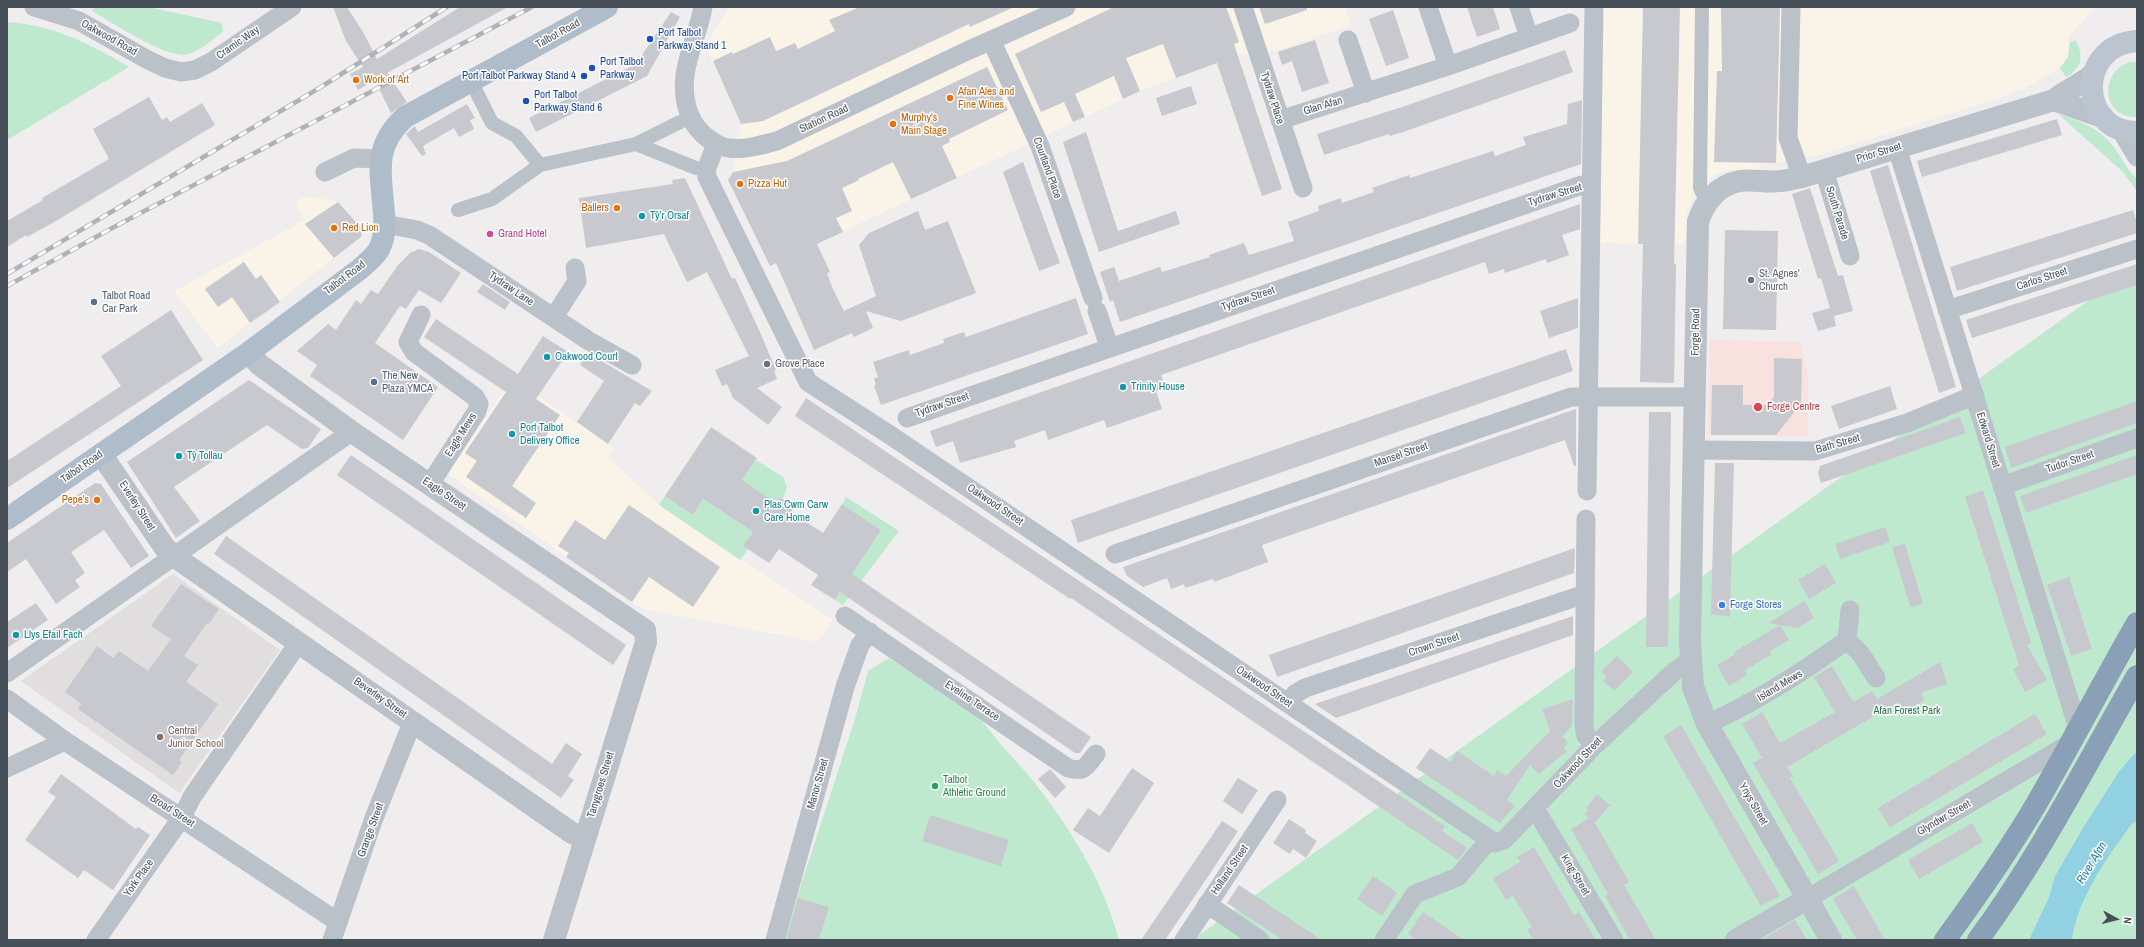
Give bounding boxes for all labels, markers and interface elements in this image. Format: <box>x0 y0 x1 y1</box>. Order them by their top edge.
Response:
street label: Oakwood Road <box>79 17 139 59</box>
street label: Talbot Road <box>534 17 582 51</box>
street label: Cramic Way <box>214 23 262 63</box>
place label: Port Talbot Parkway Stand 1 <box>658 26 726 52</box>
marker: Port Talbot Parkway Stand 1 <box>645 34 655 44</box>
place label: Port Talbot Parkway <box>600 55 643 81</box>
marker: Port Talbot Parkway <box>587 63 597 73</box>
place label: Port Talbot Parkway Stand 4 <box>462 69 576 83</box>
street label: Tydraw Place <box>1257 70 1287 126</box>
marker: Port Talbot Parkway Stand 4 <box>579 71 589 81</box>
place label: Work of Art <box>364 73 409 87</box>
marker: Work of Art <box>351 75 361 85</box>
place label: Afan Ales and Fine Wines <box>958 85 1014 111</box>
place label: Port Talbot Parkway Stand 6 <box>534 88 602 114</box>
marker: Afan Ales and Fine Wines <box>945 93 955 103</box>
street label: Glan Afan <box>1302 94 1344 118</box>
marker: Port Talbot Parkway Stand 6 <box>521 96 531 106</box>
street label: Station Road <box>797 102 851 136</box>
place label: Murphy's Main Stage <box>901 111 947 137</box>
marker: Murphy's Main Stage <box>888 119 898 129</box>
street label: Courtland Place <box>1030 136 1064 200</box>
street label: Prior Street <box>1855 140 1903 166</box>
place label: Pizza Hut <box>748 177 787 191</box>
marker: Pizza Hut <box>735 179 745 189</box>
street label: Tydraw Street <box>1526 181 1584 209</box>
street label: South Parade <box>1823 185 1851 241</box>
place label: Ballers <box>581 201 609 215</box>
marker: Ballers <box>612 203 622 213</box>
place label: Tŷ’r Orsaf <box>650 209 689 223</box>
marker: Tŷ’r Orsaf <box>637 211 647 221</box>
place label: Red Lion <box>342 221 379 235</box>
marker: Red Lion <box>329 223 339 233</box>
place label: Grand Hotel <box>498 227 547 241</box>
marker: Grand Hotel <box>485 229 495 239</box>
street label: Talbot Road <box>322 258 368 298</box>
street label: Carlos Street <box>2015 265 2069 293</box>
place label: St. Agnes' Church <box>1759 267 1800 293</box>
street label: Tydraw Lane <box>486 269 536 309</box>
marker: St. Agnes' Church <box>1746 275 1756 285</box>
street label: Tydraw Street <box>1220 284 1276 314</box>
place label: Talbot Road Car Park <box>102 289 150 315</box>
marker: Talbot Road Car Park <box>89 297 99 307</box>
street label: Forge Road <box>1689 308 1703 356</box>
place label: Oakwood Court <box>555 350 618 364</box>
marker: Oakwood Court <box>542 352 552 362</box>
place label: Grove Place <box>775 357 825 371</box>
marker: Grove Place <box>762 359 772 369</box>
place label: The New Plaza YMCA <box>382 369 433 395</box>
marker: The New Plaza YMCA <box>369 377 379 387</box>
place label: Trinity House <box>1131 380 1185 394</box>
marker: Trinity House <box>1118 382 1128 392</box>
street label: Tydraw Street <box>914 390 970 420</box>
place label: Forge Centre <box>1767 400 1820 414</box>
marker: Forge Centre <box>1752 401 1764 413</box>
street label: Eagle Mews <box>442 411 480 459</box>
street label: Edward Street <box>1973 411 2003 469</box>
place label: Port Talbot Delivery Office <box>520 421 579 447</box>
marker: Port Talbot Delivery Office <box>507 429 517 439</box>
street label: Bath Street <box>1814 431 1862 457</box>
street label: Mansel Street <box>1373 440 1429 470</box>
street label: Talbot Road <box>58 448 106 486</box>
street label: Tudor Street <box>2045 448 2095 476</box>
place label: Tŷ Tollau <box>187 449 223 463</box>
marker: Tŷ Tollau <box>174 451 184 461</box>
street label: Eagle Street <box>420 475 468 513</box>
street label: Everley Street <box>116 479 158 533</box>
street label: Oakwood Street <box>964 481 1026 529</box>
place label: Pepe's <box>62 493 89 507</box>
marker: Pepe's <box>92 495 102 505</box>
place label: Plas Cwm Carw Care Home <box>764 498 828 524</box>
marker: Plas Cwm Carw Care Home <box>751 506 761 516</box>
place label: Forge Stores <box>1730 598 1782 612</box>
marker: Forge Stores <box>1717 600 1727 610</box>
place label: Llys Efail Fach <box>24 628 83 642</box>
marker: Llys Efail Fach <box>11 630 21 640</box>
street label: Crown Street <box>1407 630 1461 660</box>
street label: Oakwood Street <box>1233 663 1295 711</box>
street label: Island Mews <box>1755 667 1805 705</box>
street label: Beverley Street <box>351 675 409 721</box>
street label: Eveline Terrace <box>942 678 1002 724</box>
park label: Afan Forest Park <box>1873 704 1941 718</box>
place label: Central Junior School <box>168 724 223 750</box>
marker: Central Junior School <box>155 732 165 742</box>
street label: Oakwood Street <box>1551 735 1605 791</box>
street label: Tanygroes Street <box>585 750 617 820</box>
street label: Manor Street <box>804 757 832 811</box>
place label: Talbot Athletic Ground <box>943 773 1006 799</box>
marker: Talbot Athletic Ground <box>930 781 940 791</box>
street label: Ynys Street <box>1736 781 1770 827</box>
street label: Broad Street <box>147 792 197 830</box>
street label: Glyndwr Street <box>1915 797 1973 839</box>
street label: Grange Street <box>355 801 387 859</box>
water label: River Afan <box>2074 839 2110 887</box>
street label: Holland Street <box>1209 843 1251 897</box>
street label: King Street <box>1558 852 1592 898</box>
street label: York Place <box>121 857 157 899</box>
north arrow <box>2096 899 2136 939</box>
text: N <box>2121 916 2135 925</box>

